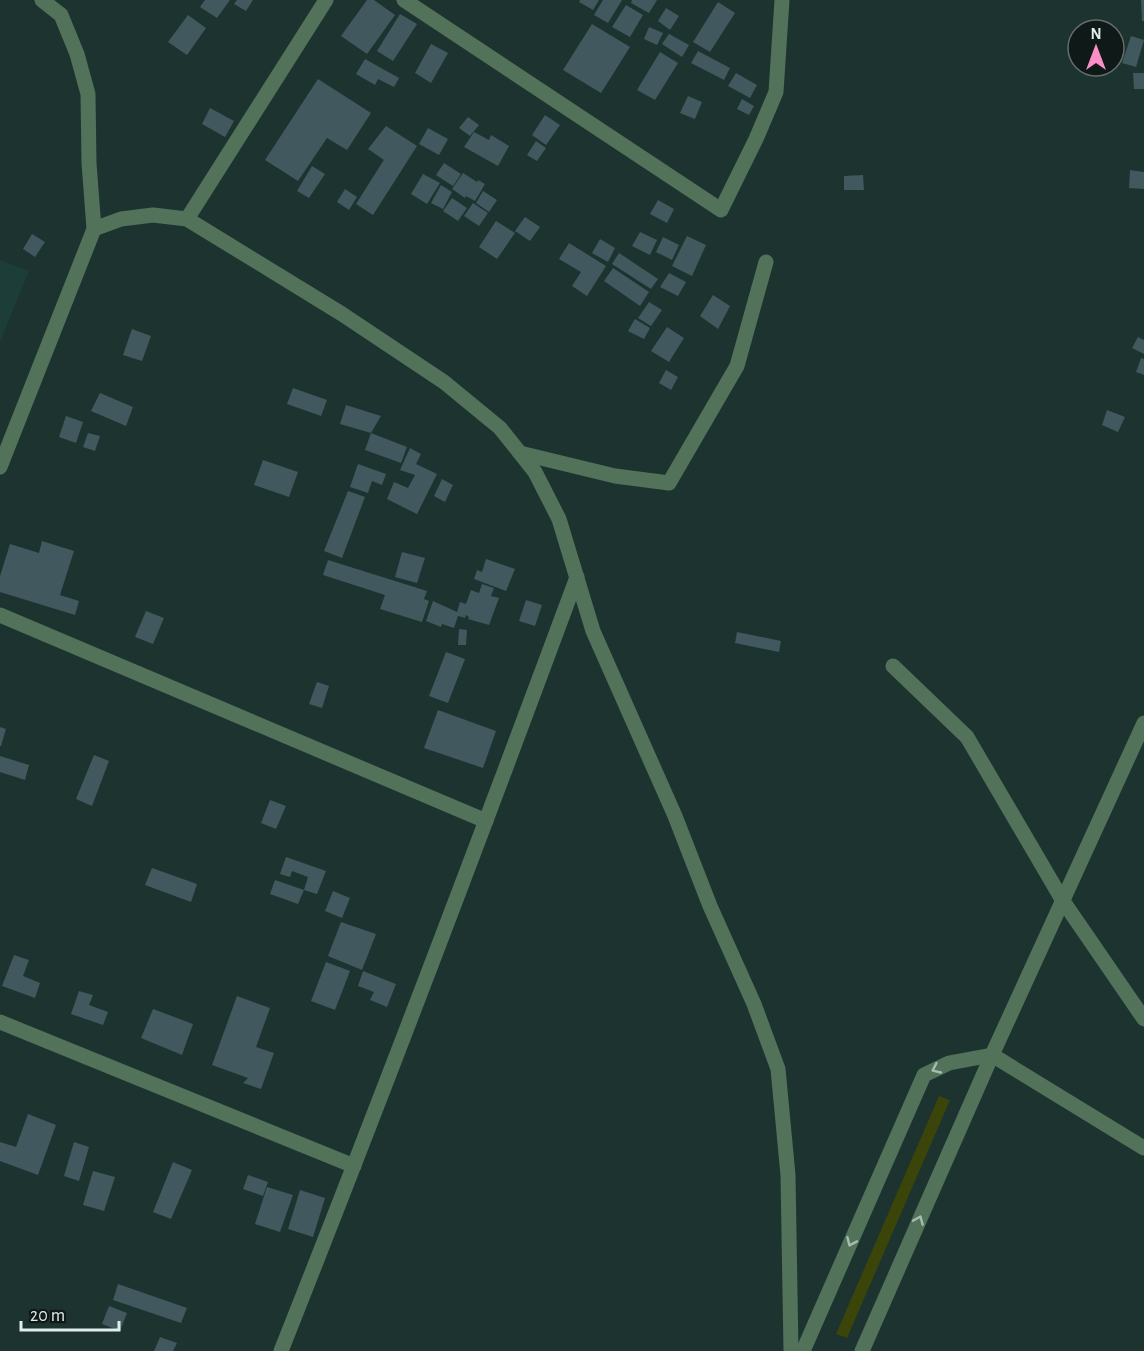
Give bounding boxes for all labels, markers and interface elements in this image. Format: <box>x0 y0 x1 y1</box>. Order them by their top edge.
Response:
north arrow <box>1066 18 1126 78</box>
text: N <box>1090 26 1102 42</box>
one-way arrow <box>931 1062 942 1074</box>
one-way arrow <box>912 1216 924 1227</box>
one-way arrow <box>846 1235 858 1246</box>
scale bar <box>21 1294 118 1332</box>
text: 20 m <box>30 1307 65 1325</box>

